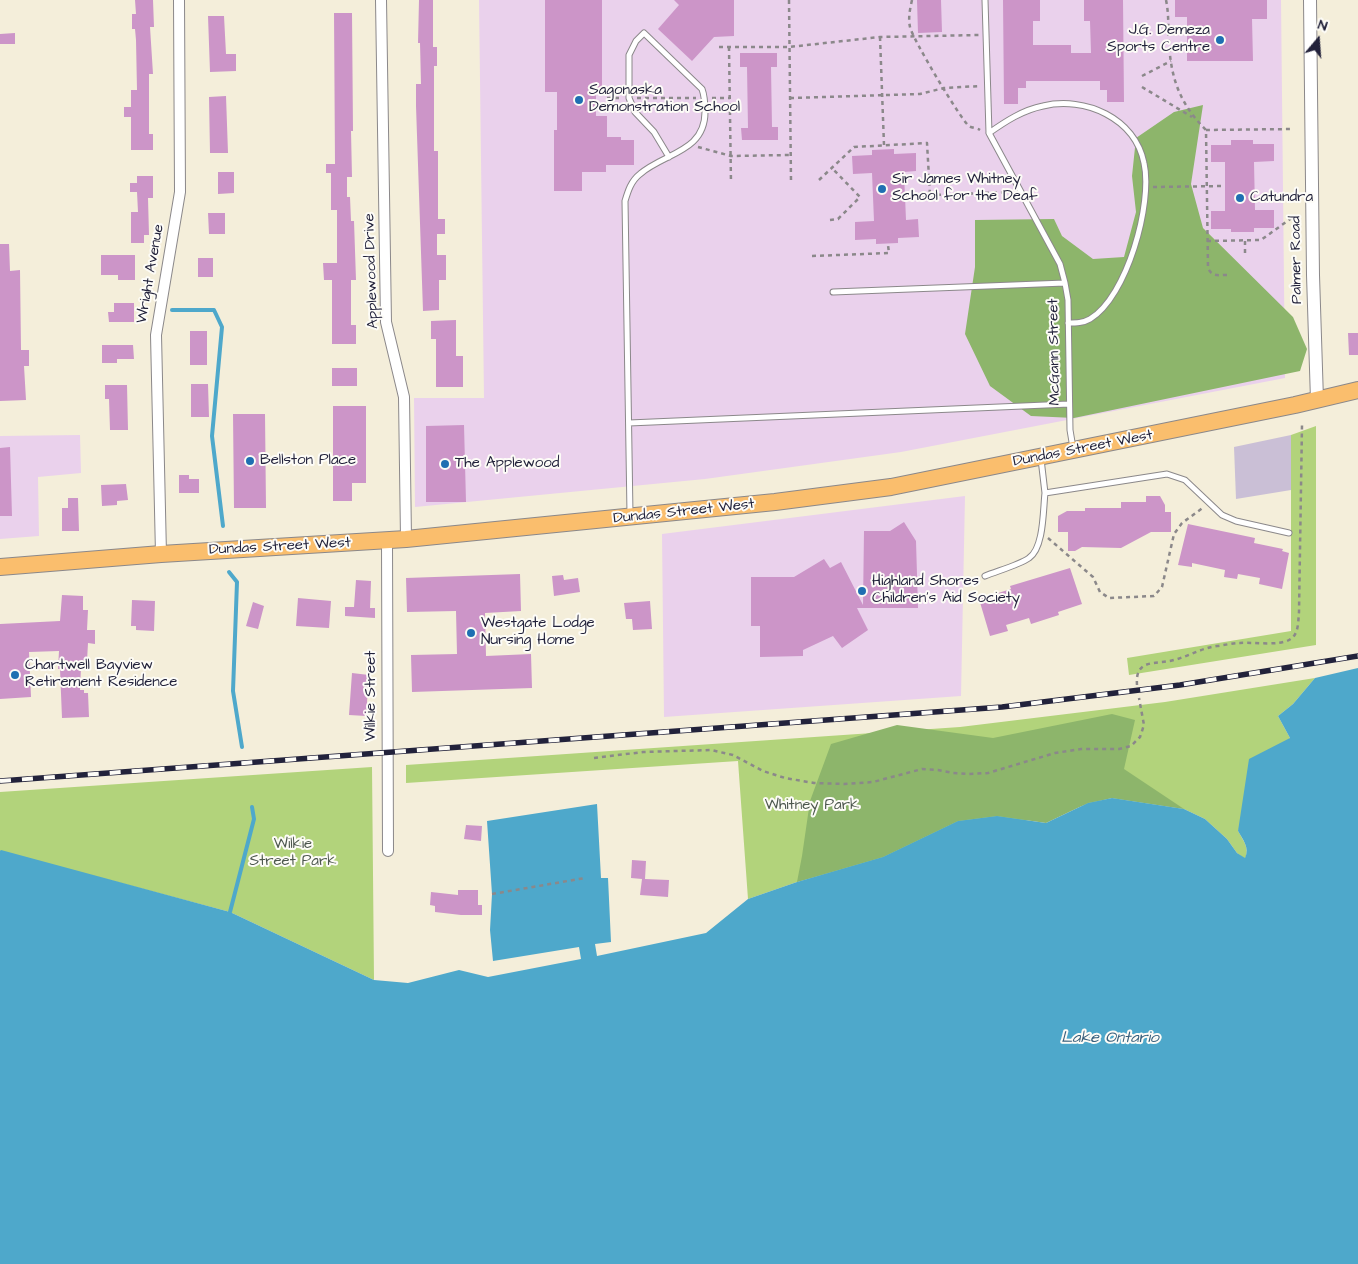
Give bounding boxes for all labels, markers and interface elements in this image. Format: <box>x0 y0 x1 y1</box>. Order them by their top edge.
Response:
north arrow <box>1293 15 1343 65</box>
text: N <box>1315 15 1330 37</box>
place label: J.G. Demeza Sports Centre <box>1107 22 1210 57</box>
marker: J.G. Demeza Sports Centre <box>1214 34 1226 46</box>
place label: Sagonaska Demonstration School <box>589 82 740 117</box>
marker: Sagonaska Demonstration School <box>573 94 585 106</box>
place label: Sir James Whitney School for the Deaf <box>892 171 1037 206</box>
marker: Sir James Whitney School for the Deaf <box>876 183 888 195</box>
place label: Catundra <box>1250 189 1313 207</box>
marker: Catundra <box>1234 192 1246 204</box>
street label: Applewood Drive <box>361 213 383 329</box>
street label: Palmer Road <box>1287 216 1307 304</box>
street label: Wright Avenue <box>133 223 169 325</box>
street label: McGann Street <box>1045 298 1065 406</box>
street label: Dundas Street West <box>1012 427 1154 471</box>
place label: Bellston Place <box>260 452 356 470</box>
marker: Bellston Place <box>244 455 256 467</box>
place label: The Applewood <box>455 455 559 473</box>
marker: The Applewood <box>439 458 451 470</box>
street label: Dundas Street West <box>613 496 755 528</box>
street label: Dundas Street West <box>209 534 351 560</box>
place label: Highland Shores Children's Aid Society <box>872 573 1020 608</box>
marker: Highland Shores Children's Aid Society <box>856 585 868 597</box>
place label: Westgate Lodge Nursing Home <box>481 615 595 650</box>
marker: Westgate Lodge Nursing Home <box>465 627 477 639</box>
street label: Wilkie Street <box>363 651 381 741</box>
place label: Chartwell Bayview Retirement Residence <box>25 657 177 692</box>
marker: Chartwell Bayview Retirement Residence <box>9 669 21 681</box>
park label: Whitney Park <box>765 797 859 815</box>
park label: Wilkie Street Park <box>250 836 336 871</box>
water label: Lake Ontario <box>1061 1029 1159 1049</box>

